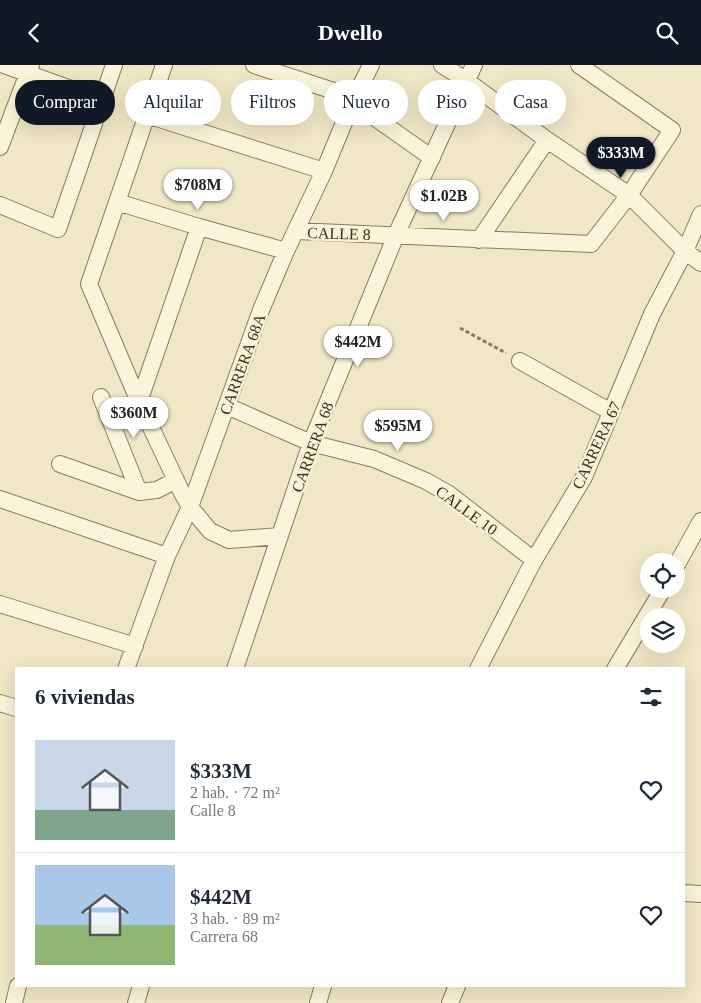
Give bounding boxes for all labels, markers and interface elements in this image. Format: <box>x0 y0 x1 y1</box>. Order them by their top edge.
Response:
icon: back <box>20 19 48 47</box>
icon: search <box>653 19 681 47</box>
text: Dwello <box>318 20 383 45</box>
chip: Comprar <box>15 80 115 125</box>
chip: Alquilar <box>125 80 221 125</box>
chip: Filtros <box>231 80 314 125</box>
chip: Nuevo <box>324 80 408 125</box>
chip: Piso <box>418 80 485 125</box>
chip: Casa <box>495 80 566 125</box>
pin: $333M <box>586 137 656 179</box>
text: $333M <box>597 144 645 161</box>
pin: $708M <box>163 169 233 211</box>
text: $708M <box>174 176 222 193</box>
pin: $1.02B <box>403 179 485 222</box>
text: $1.02B <box>421 187 467 204</box>
street label: CALLE 8 <box>307 224 371 243</box>
street label: CARRERA 68A <box>216 311 269 417</box>
pin: $442M <box>323 325 393 368</box>
text: $442M <box>334 333 382 350</box>
pin: $360M <box>99 397 169 439</box>
street label: CARRERA 67 <box>569 399 624 492</box>
street label: CARRERA 68 <box>288 400 337 495</box>
text: $360M <box>110 404 158 421</box>
pin: $595M <box>363 409 433 452</box>
text: $595M <box>374 417 422 434</box>
street label: CALLE 10 <box>433 483 501 538</box>
map controls <box>640 553 685 653</box>
button: locate <box>640 553 685 598</box>
button: layers <box>640 608 685 653</box>
icon: filters <box>637 683 665 711</box>
text: 6 viviendas <box>35 685 135 709</box>
text: $333M <box>190 759 252 783</box>
icon: home <box>75 760 135 820</box>
icon: heart <box>637 776 665 804</box>
text: 2 hab. · 72 m² <box>190 784 280 801</box>
text: Calle 8 <box>190 802 236 819</box>
icon: home <box>75 885 135 945</box>
text: $442M <box>190 885 252 909</box>
icon: heart <box>637 901 665 929</box>
text: 3 hab. · 89 m² <box>190 910 280 927</box>
text: Carrera 68 <box>190 928 258 945</box>

